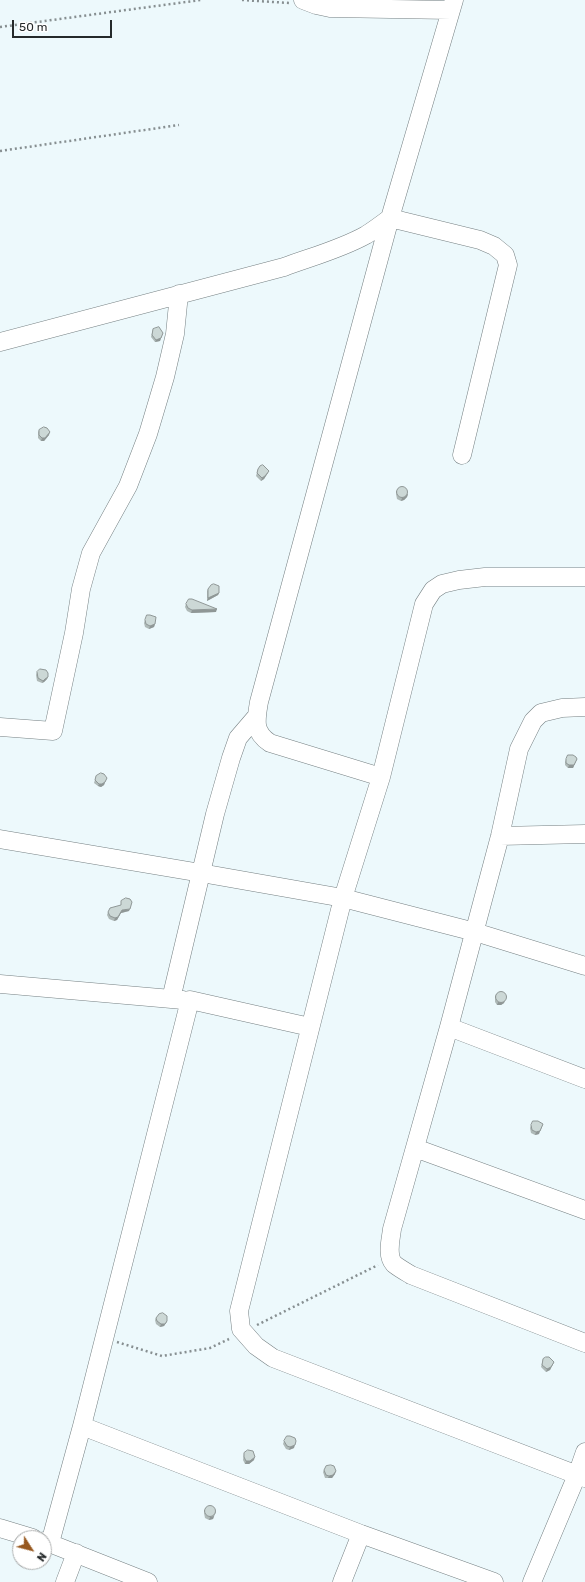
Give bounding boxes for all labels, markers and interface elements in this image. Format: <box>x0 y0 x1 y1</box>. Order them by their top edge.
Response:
scale bar <box>14 12 114 38</box>
text: 50 m <box>19 20 47 34</box>
north arrow <box>12 1530 52 1570</box>
text: N <box>34 1550 49 1564</box>

